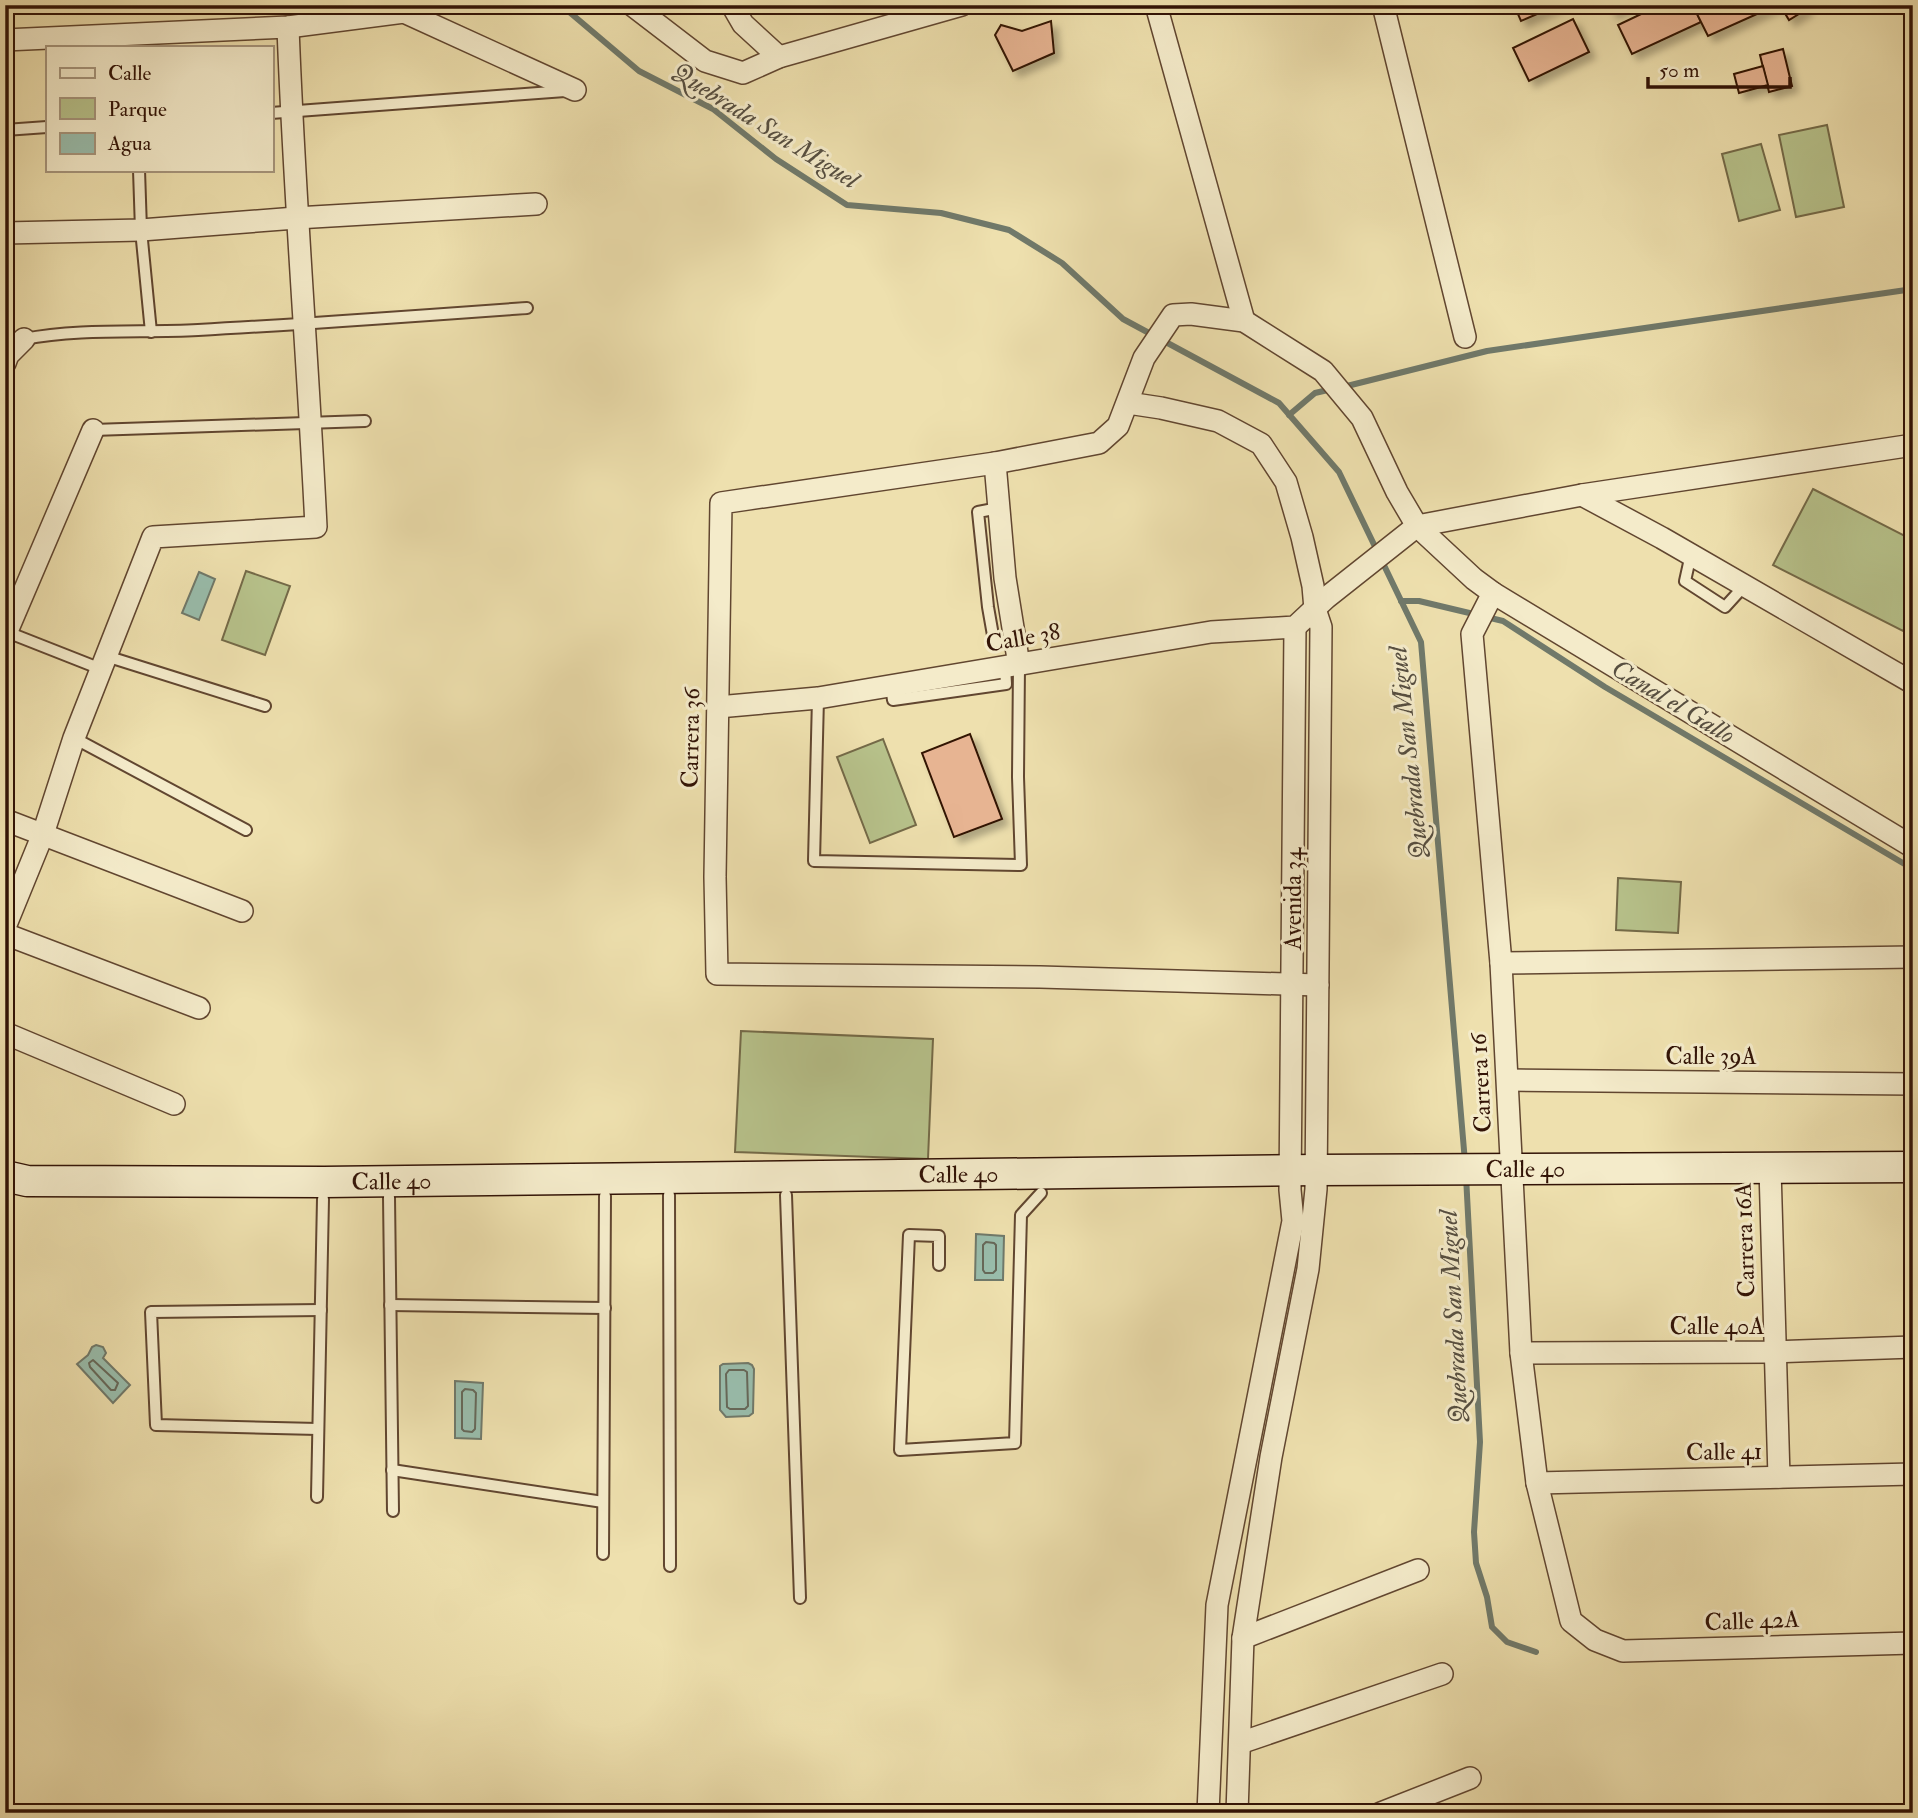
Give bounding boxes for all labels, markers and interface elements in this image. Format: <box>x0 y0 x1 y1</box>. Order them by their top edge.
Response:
legend <box>46 46 273 172</box>
scale bar <box>1648 46 1790 90</box>
water label: Quebrada San Miguel <box>665 56 866 198</box>
text: 50 m <box>1659 57 1700 84</box>
text: Calle <box>108 60 152 87</box>
text: Parque <box>108 96 167 123</box>
text: Agua <box>107 130 152 157</box>
street label: Calle 38 <box>983 616 1063 660</box>
water label: Quebrada San Miguel <box>1382 643 1437 861</box>
water label: Canal el Gallo <box>1605 653 1741 751</box>
street label: Carrera 36 <box>675 686 707 788</box>
street label: Avenida 34 <box>1278 847 1309 951</box>
street label: Carrera 16 <box>1463 1031 1499 1134</box>
street label: Calle 39A <box>1665 1041 1757 1072</box>
street label: Calle 40 <box>1485 1153 1565 1185</box>
street label: Calle 40 <box>918 1158 999 1190</box>
street label: Calle 40 <box>351 1165 432 1197</box>
street label: Carrera 16A <box>1728 1182 1762 1298</box>
water label: Quebrada San Miguel <box>1432 1207 1477 1425</box>
street label: Calle 40A <box>1669 1311 1765 1342</box>
street label: Calle 41 <box>1686 1436 1762 1468</box>
street label: Calle 42A <box>1704 1604 1800 1638</box>

